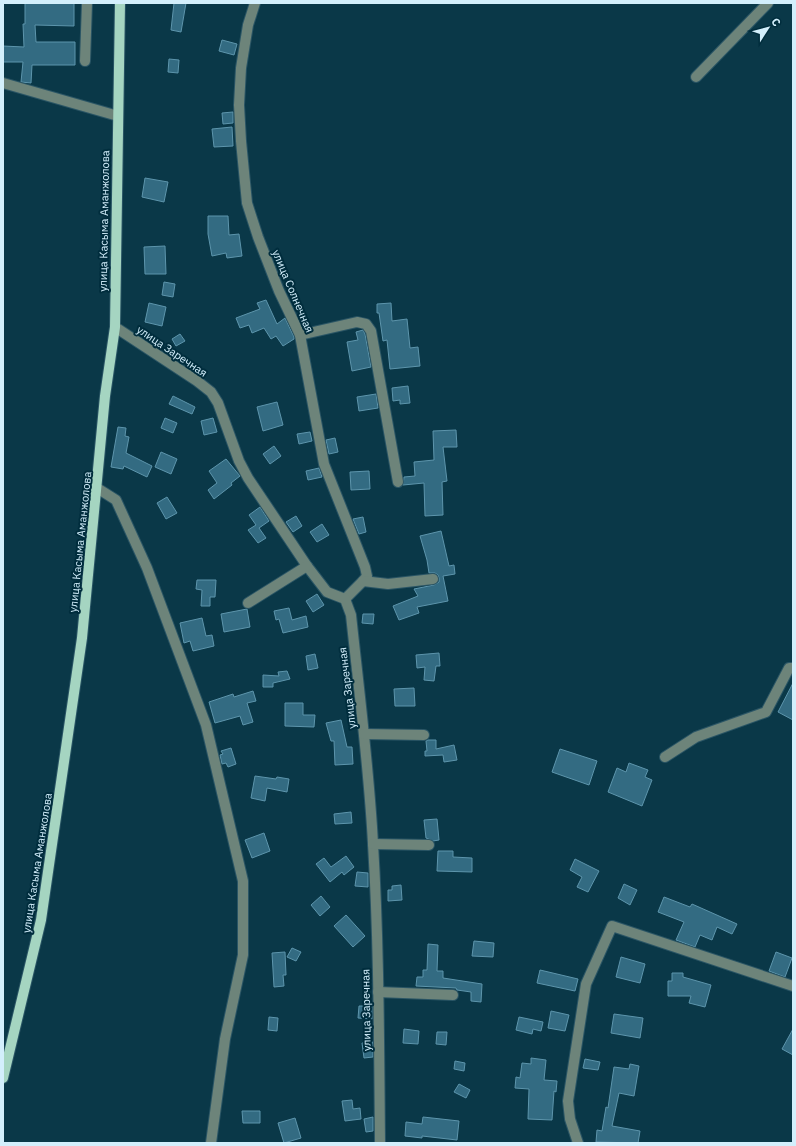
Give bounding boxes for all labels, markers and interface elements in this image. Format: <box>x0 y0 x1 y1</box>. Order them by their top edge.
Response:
north arrow <box>748 8 788 48</box>
text: С <box>768 15 784 29</box>
street label: улица Касыма Аманжолова <box>96 150 112 292</box>
street label: улица Солнечная <box>269 247 317 335</box>
street label: улица Заречная <box>134 322 210 380</box>
street label: улица Касыма Аманжолова <box>66 471 94 613</box>
street label: улица Заречная <box>335 646 359 730</box>
street label: улица Касыма Аманжолова <box>19 792 55 934</box>
street label: улица Заречная <box>358 969 374 1051</box>

